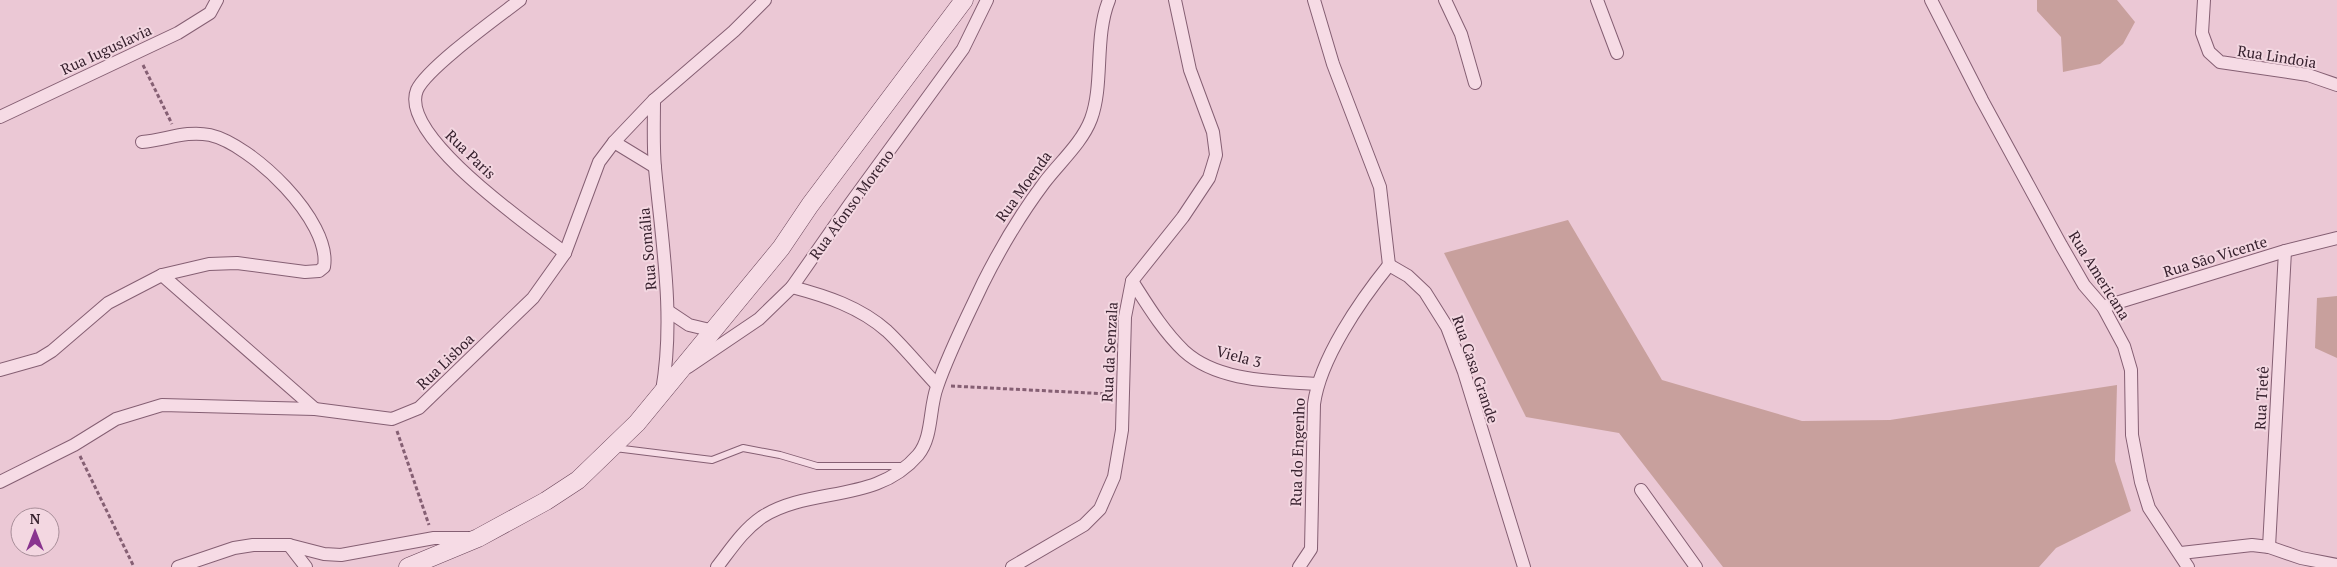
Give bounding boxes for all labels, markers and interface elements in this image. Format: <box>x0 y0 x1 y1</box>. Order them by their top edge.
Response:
street label: Rua Iuguslavia <box>57 19 155 79</box>
street label: Rua Lindoia <box>2236 40 2318 72</box>
street label: Rua Paris <box>442 125 500 183</box>
street label: Rua Afonso Moreno <box>804 145 898 263</box>
street label: Rua Moenda <box>991 146 1056 225</box>
street label: Rua Somália <box>633 206 661 291</box>
street label: Rua Americana <box>2065 227 2136 324</box>
street label: Rua São Vicente <box>2161 231 2269 281</box>
street label: Rua da Senzala <box>1096 301 1122 403</box>
street label: Rua Casa Grande <box>1448 312 1504 426</box>
street label: Rua Lisboa <box>412 328 478 393</box>
street label: Viela 3 <box>1214 340 1264 372</box>
street label: Rua Tietê <box>2249 366 2273 430</box>
street label: Rua do Engenho <box>1285 397 1309 507</box>
north arrow <box>10 507 60 557</box>
text: N <box>30 509 41 528</box>

